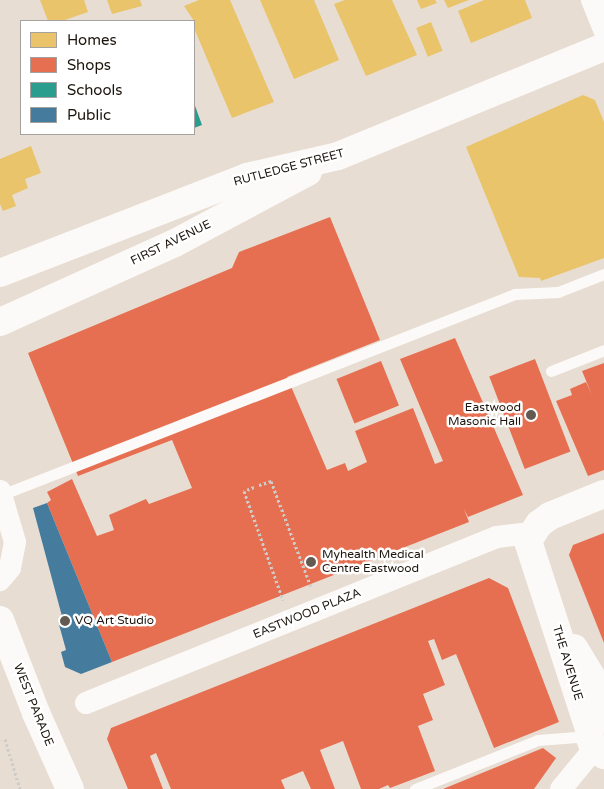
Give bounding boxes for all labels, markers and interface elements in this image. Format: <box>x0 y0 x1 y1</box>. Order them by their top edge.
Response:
legend <box>20 20 195 135</box>
text: Homes <box>67 31 117 49</box>
text: Shops <box>67 56 111 74</box>
text: Schools <box>67 81 123 99</box>
text: Public <box>67 106 111 124</box>
street label: RUTLEDGE STREET <box>232 146 346 190</box>
street label: FIRST AVENUE <box>129 217 213 269</box>
place label: Eastwood Masonic Hall <box>448 401 521 429</box>
marker: Eastwood Masonic Hall <box>525 409 537 421</box>
place label: Myhealth Medical Centre Eastwood <box>322 548 424 576</box>
marker: Myhealth Medical Centre Eastwood <box>304 555 318 569</box>
street label: EASTWOOD PLAZA <box>251 586 363 642</box>
place label: VQ Art Studio <box>75 614 154 628</box>
marker: VQ Art Studio <box>59 615 71 627</box>
street label: THE AVENUE <box>549 624 585 702</box>
street label: WEST PARADE <box>10 662 56 748</box>

